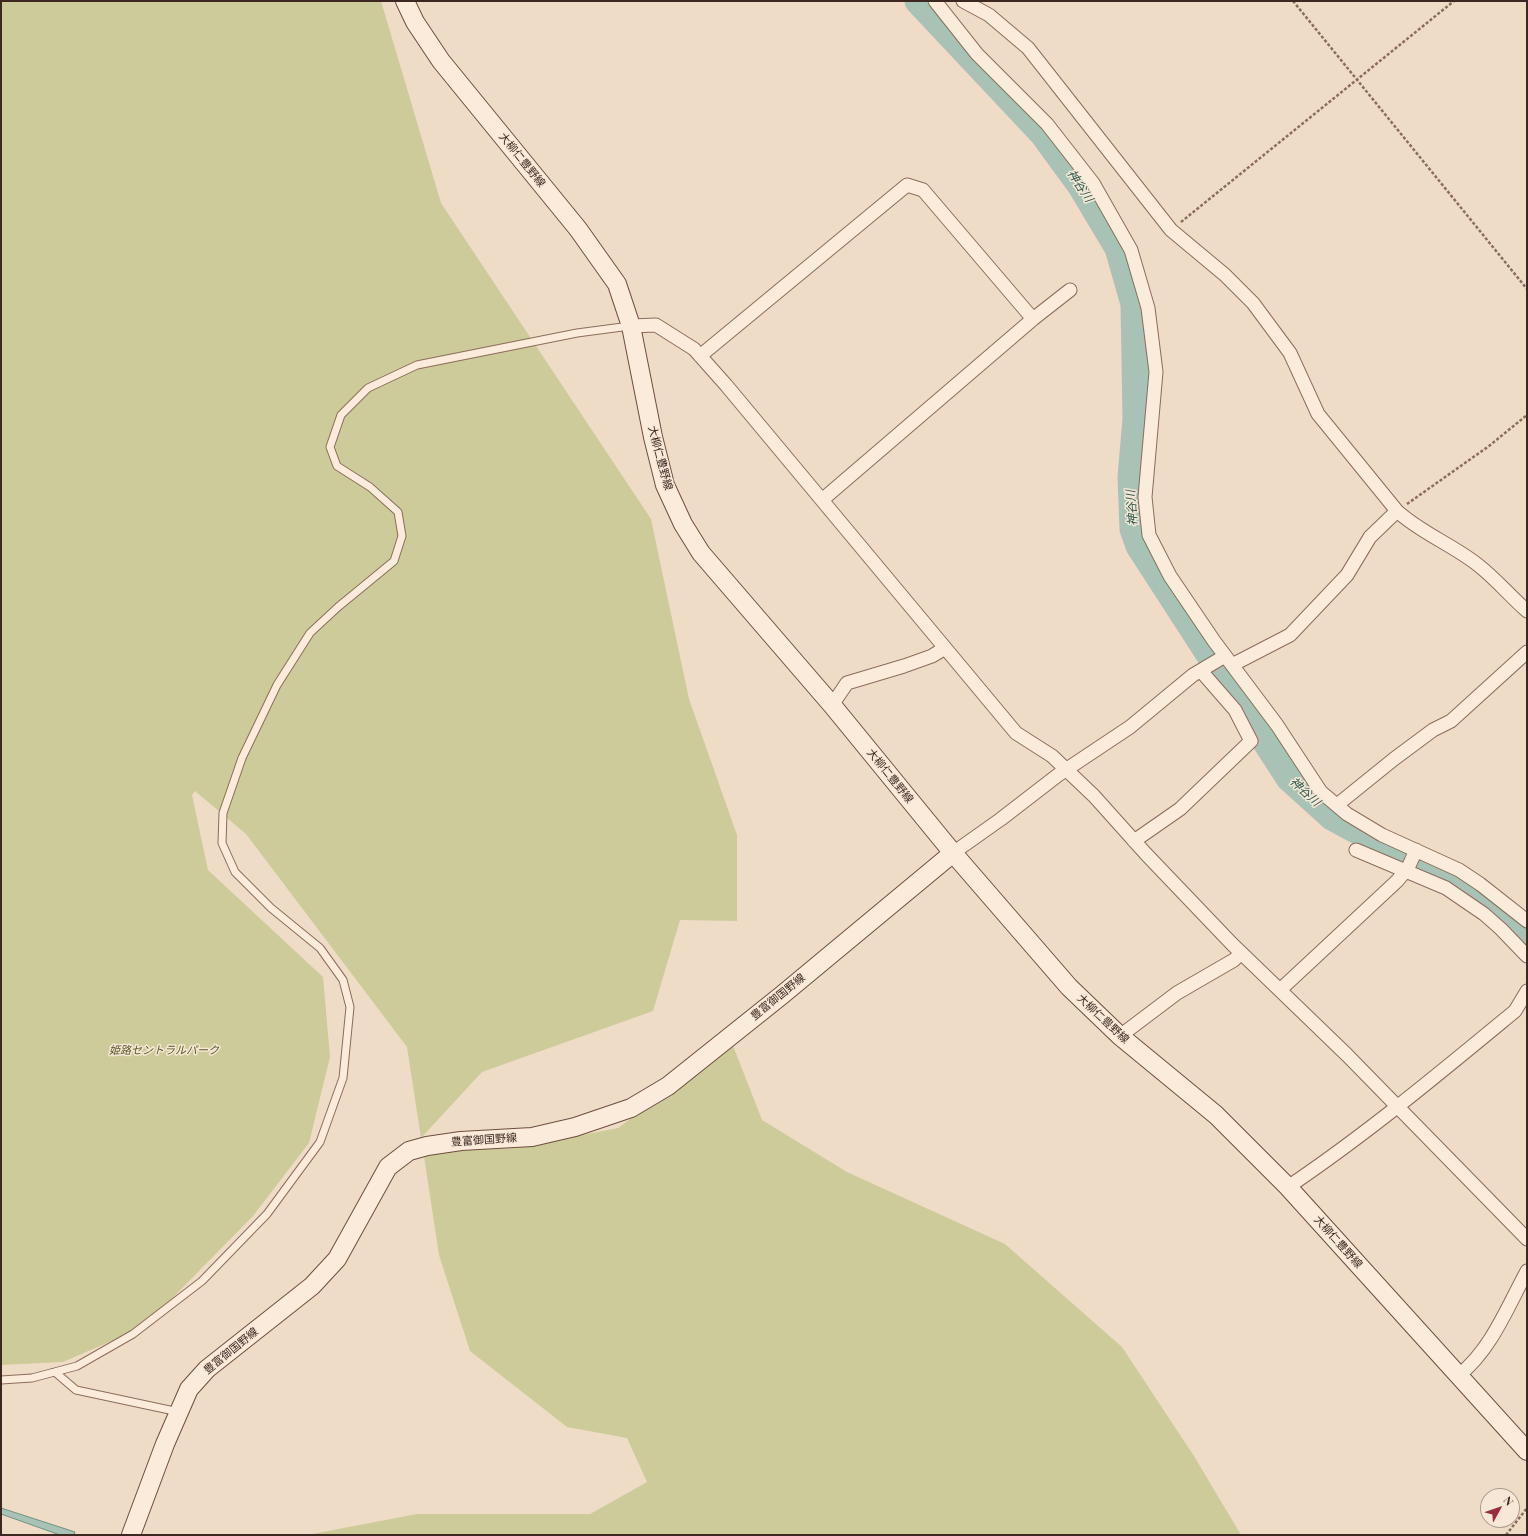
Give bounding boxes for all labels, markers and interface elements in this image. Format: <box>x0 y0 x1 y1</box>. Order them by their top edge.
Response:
street label: 大柳仁豊野線 <box>496 130 548 190</box>
water label: 神谷川 <box>1064 167 1096 205</box>
street label: 大柳仁豊野線 <box>645 424 675 492</box>
water label: 神谷川 <box>1124 490 1140 526</box>
street label: 大柳仁豊野線 <box>864 746 916 806</box>
water label: 神谷川 <box>1287 774 1323 810</box>
street label: 豊富御国野線 <box>748 971 808 1023</box>
street label: 大柳仁豊野線 <box>1074 992 1132 1046</box>
park label: 姫路セントラルパーク <box>109 1044 219 1058</box>
street label: 豊富御国野線 <box>451 1131 517 1149</box>
street label: 大柳仁豊野線 <box>1311 1213 1365 1271</box>
street label: 豊富御国野線 <box>201 1325 261 1377</box>
north arrow <box>1480 1488 1520 1528</box>
text: N <box>1501 1493 1517 1508</box>

